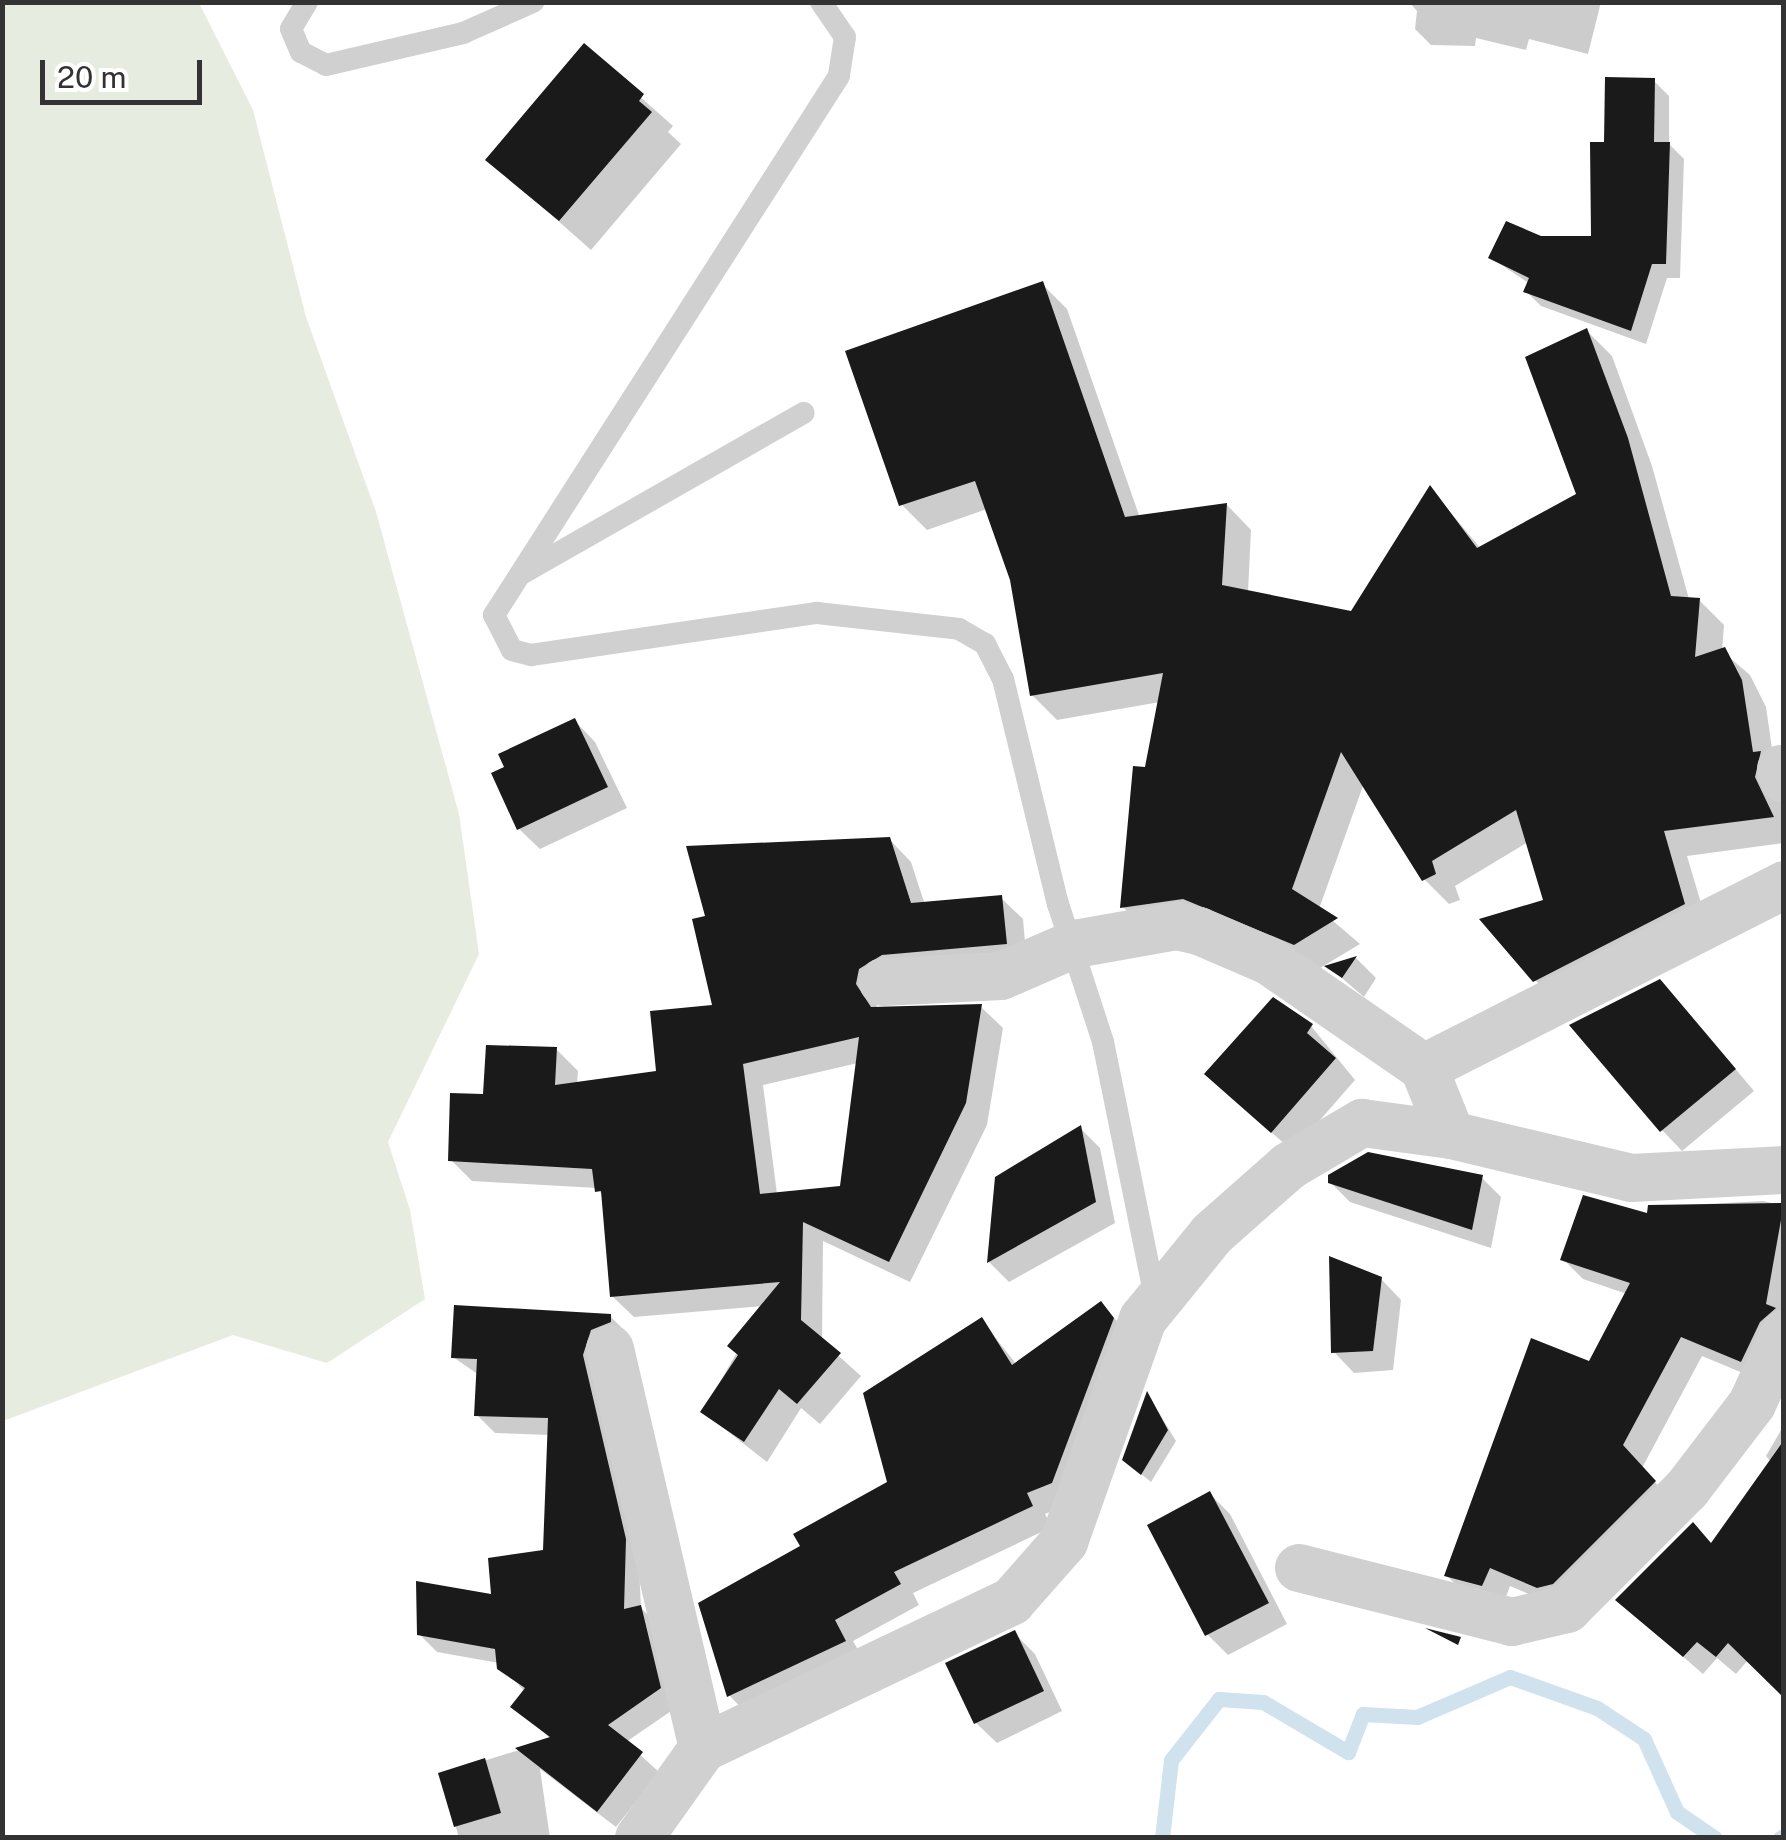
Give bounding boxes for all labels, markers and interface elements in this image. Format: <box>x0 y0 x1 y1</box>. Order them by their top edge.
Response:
scale bar <box>45 40 208 102</box>
text: 20 m <box>57 59 126 95</box>

